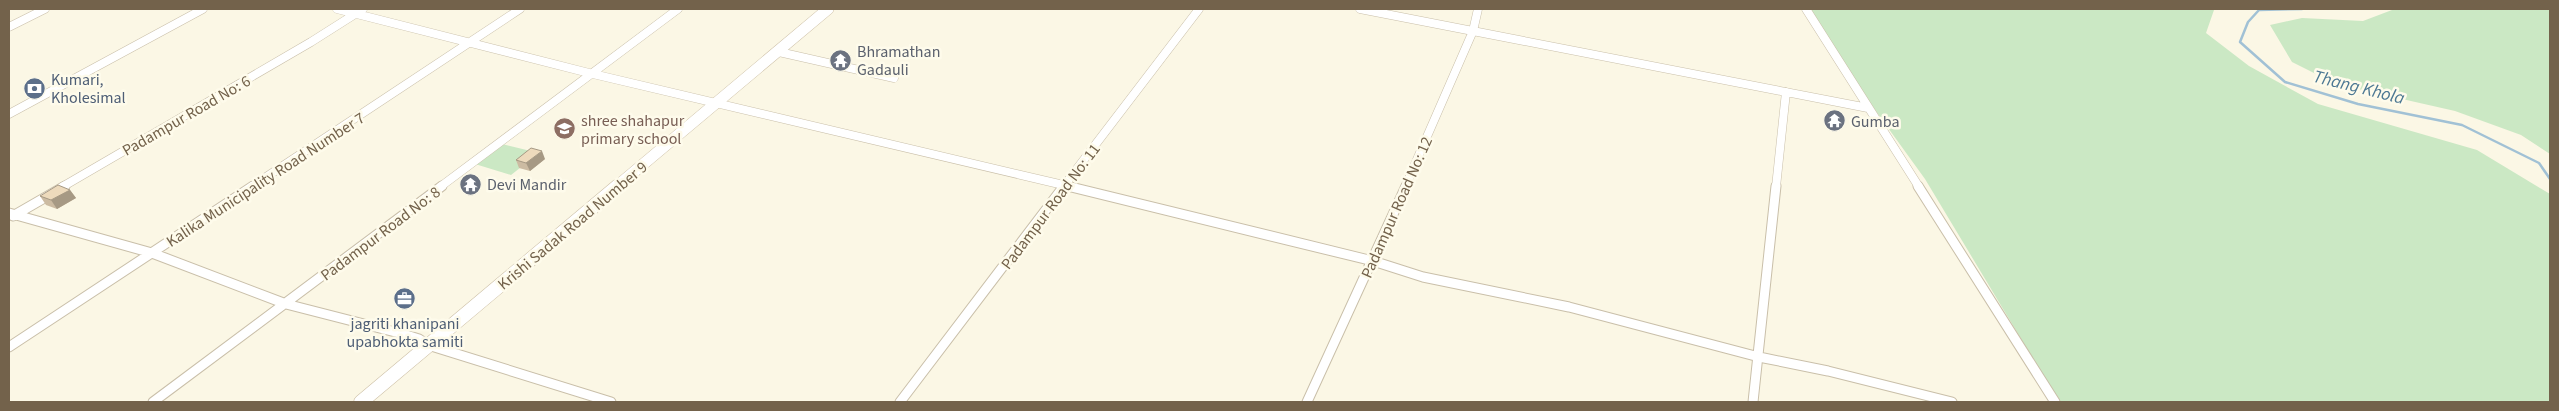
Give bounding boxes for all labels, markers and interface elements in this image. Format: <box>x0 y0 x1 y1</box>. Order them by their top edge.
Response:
place label: Bhramathan Gadauli <box>857 41 940 81</box>
temple icon: Bhramathan Gadauli <box>829 48 853 72</box>
water label: Thang Khola <box>2310 64 2408 111</box>
place label: Kumari, Kholesimal <box>51 69 126 109</box>
street label: Padampur Road No: 6 <box>118 70 255 162</box>
bank icon: Kumari, Kholesimal <box>23 76 47 100</box>
street label: Kalika Municipality Road Number 7 <box>162 107 369 252</box>
temple icon: Gumba <box>1823 109 1847 133</box>
place label: shree shahapur primary school <box>581 110 685 150</box>
place label: Gumba <box>1851 111 1900 133</box>
school or university icon: shree shahapur primary school <box>553 117 577 141</box>
street label: Padampur Road No: 12 <box>1356 133 1438 282</box>
street label: Padampur Road No: 11 <box>996 139 1106 274</box>
street label: Krishi Sadak Road Number 9 <box>493 156 652 295</box>
temple icon: Devi Mandir <box>459 172 483 196</box>
place label: Devi Mandir <box>487 174 567 196</box>
street label: Padampur Road No: 8 <box>316 181 445 286</box>
office icon: jagriti khanipani upabhokta samiti <box>393 287 417 311</box>
place label: jagriti khanipani upabhokta samiti <box>347 313 463 353</box>

